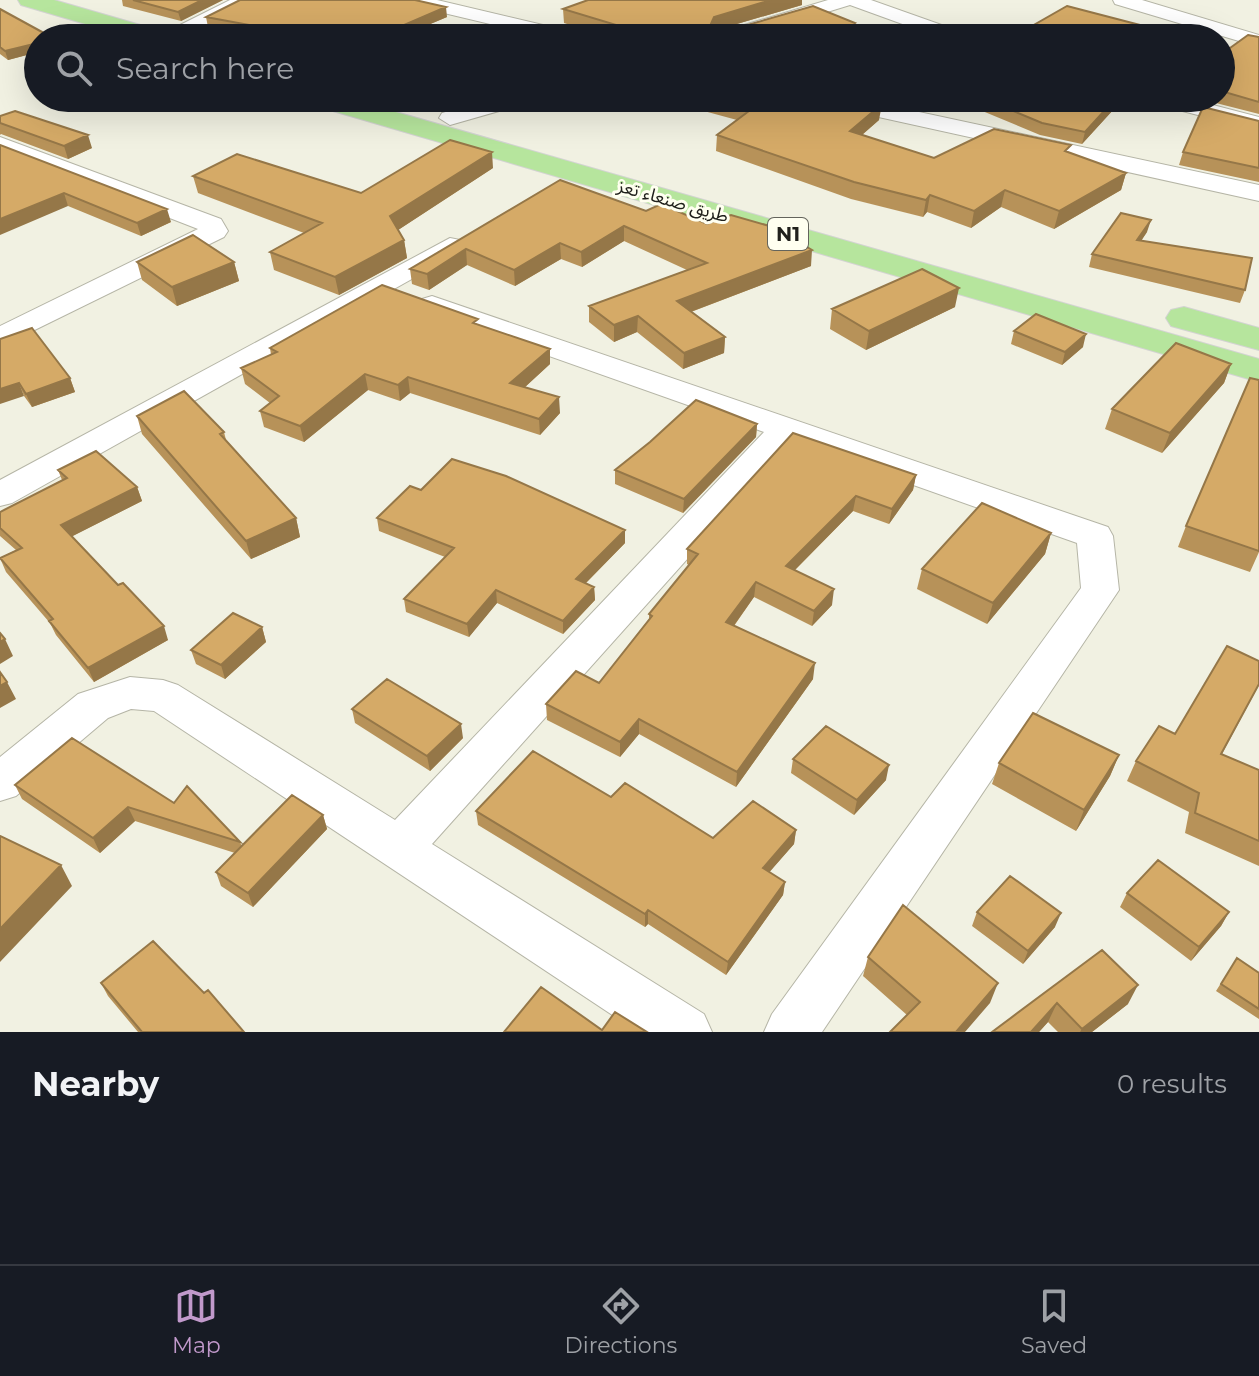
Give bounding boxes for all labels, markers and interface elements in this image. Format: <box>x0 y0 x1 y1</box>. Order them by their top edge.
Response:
search box <box>24 24 1235 112</box>
icon: search <box>52 46 96 90</box>
text: Search here <box>116 50 294 87</box>
street label: طريق صنعاء تعز <box>614 174 731 227</box>
road number: N1 <box>768 218 808 250</box>
text: Nearby <box>32 1063 159 1105</box>
text: 0 results <box>1117 1068 1227 1100</box>
tab: Map <box>172 1284 221 1359</box>
tab: Directions <box>565 1284 677 1359</box>
tab: Saved <box>1021 1284 1087 1359</box>

